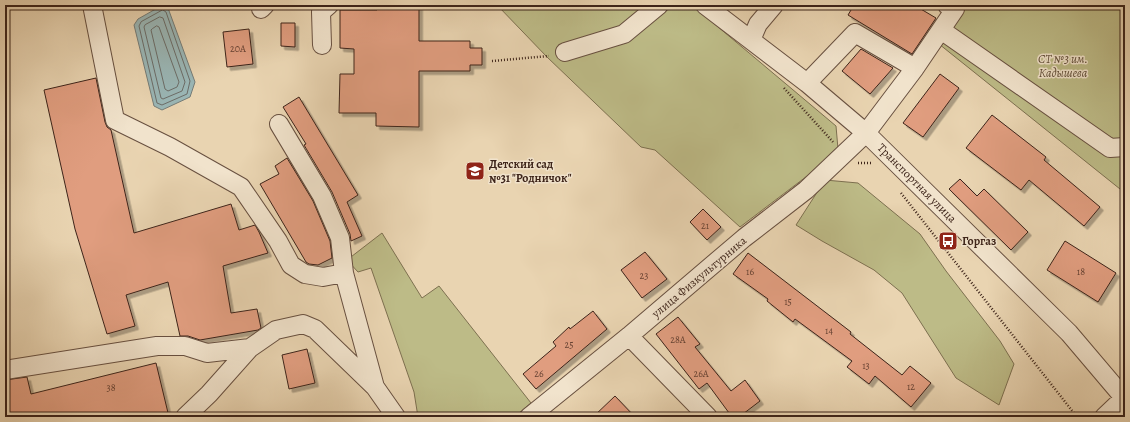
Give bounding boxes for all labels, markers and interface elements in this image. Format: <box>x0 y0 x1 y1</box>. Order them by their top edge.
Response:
house number: 20А <box>230 42 246 55</box>
park label: СТ №3 им. Кадышева <box>1038 51 1088 81</box>
street label: Транспортная улица <box>874 140 960 226</box>
place label: Детский сад №31 "Родничок" <box>489 156 572 186</box>
school or university icon: Детский сад №31 "Родничок" <box>464 160 486 182</box>
house number: 21 <box>701 219 710 232</box>
bus stop icon: Горгаз <box>937 230 959 252</box>
street label: улица Физкультурника <box>647 232 750 322</box>
place label: Горгаз <box>962 233 996 249</box>
house number: 16 <box>746 265 754 278</box>
house number: 18 <box>1077 265 1085 278</box>
house number: 23 <box>640 269 648 282</box>
house number: 15 <box>784 295 792 308</box>
house number: 14 <box>825 324 833 337</box>
house number: 28А <box>670 333 686 346</box>
house number: 25 <box>564 338 574 351</box>
house number: 13 <box>862 359 870 372</box>
house number: 26 <box>534 367 544 380</box>
house number: 26А <box>693 367 709 380</box>
house number: 12 <box>907 380 915 393</box>
house number: 38 <box>106 381 116 394</box>

